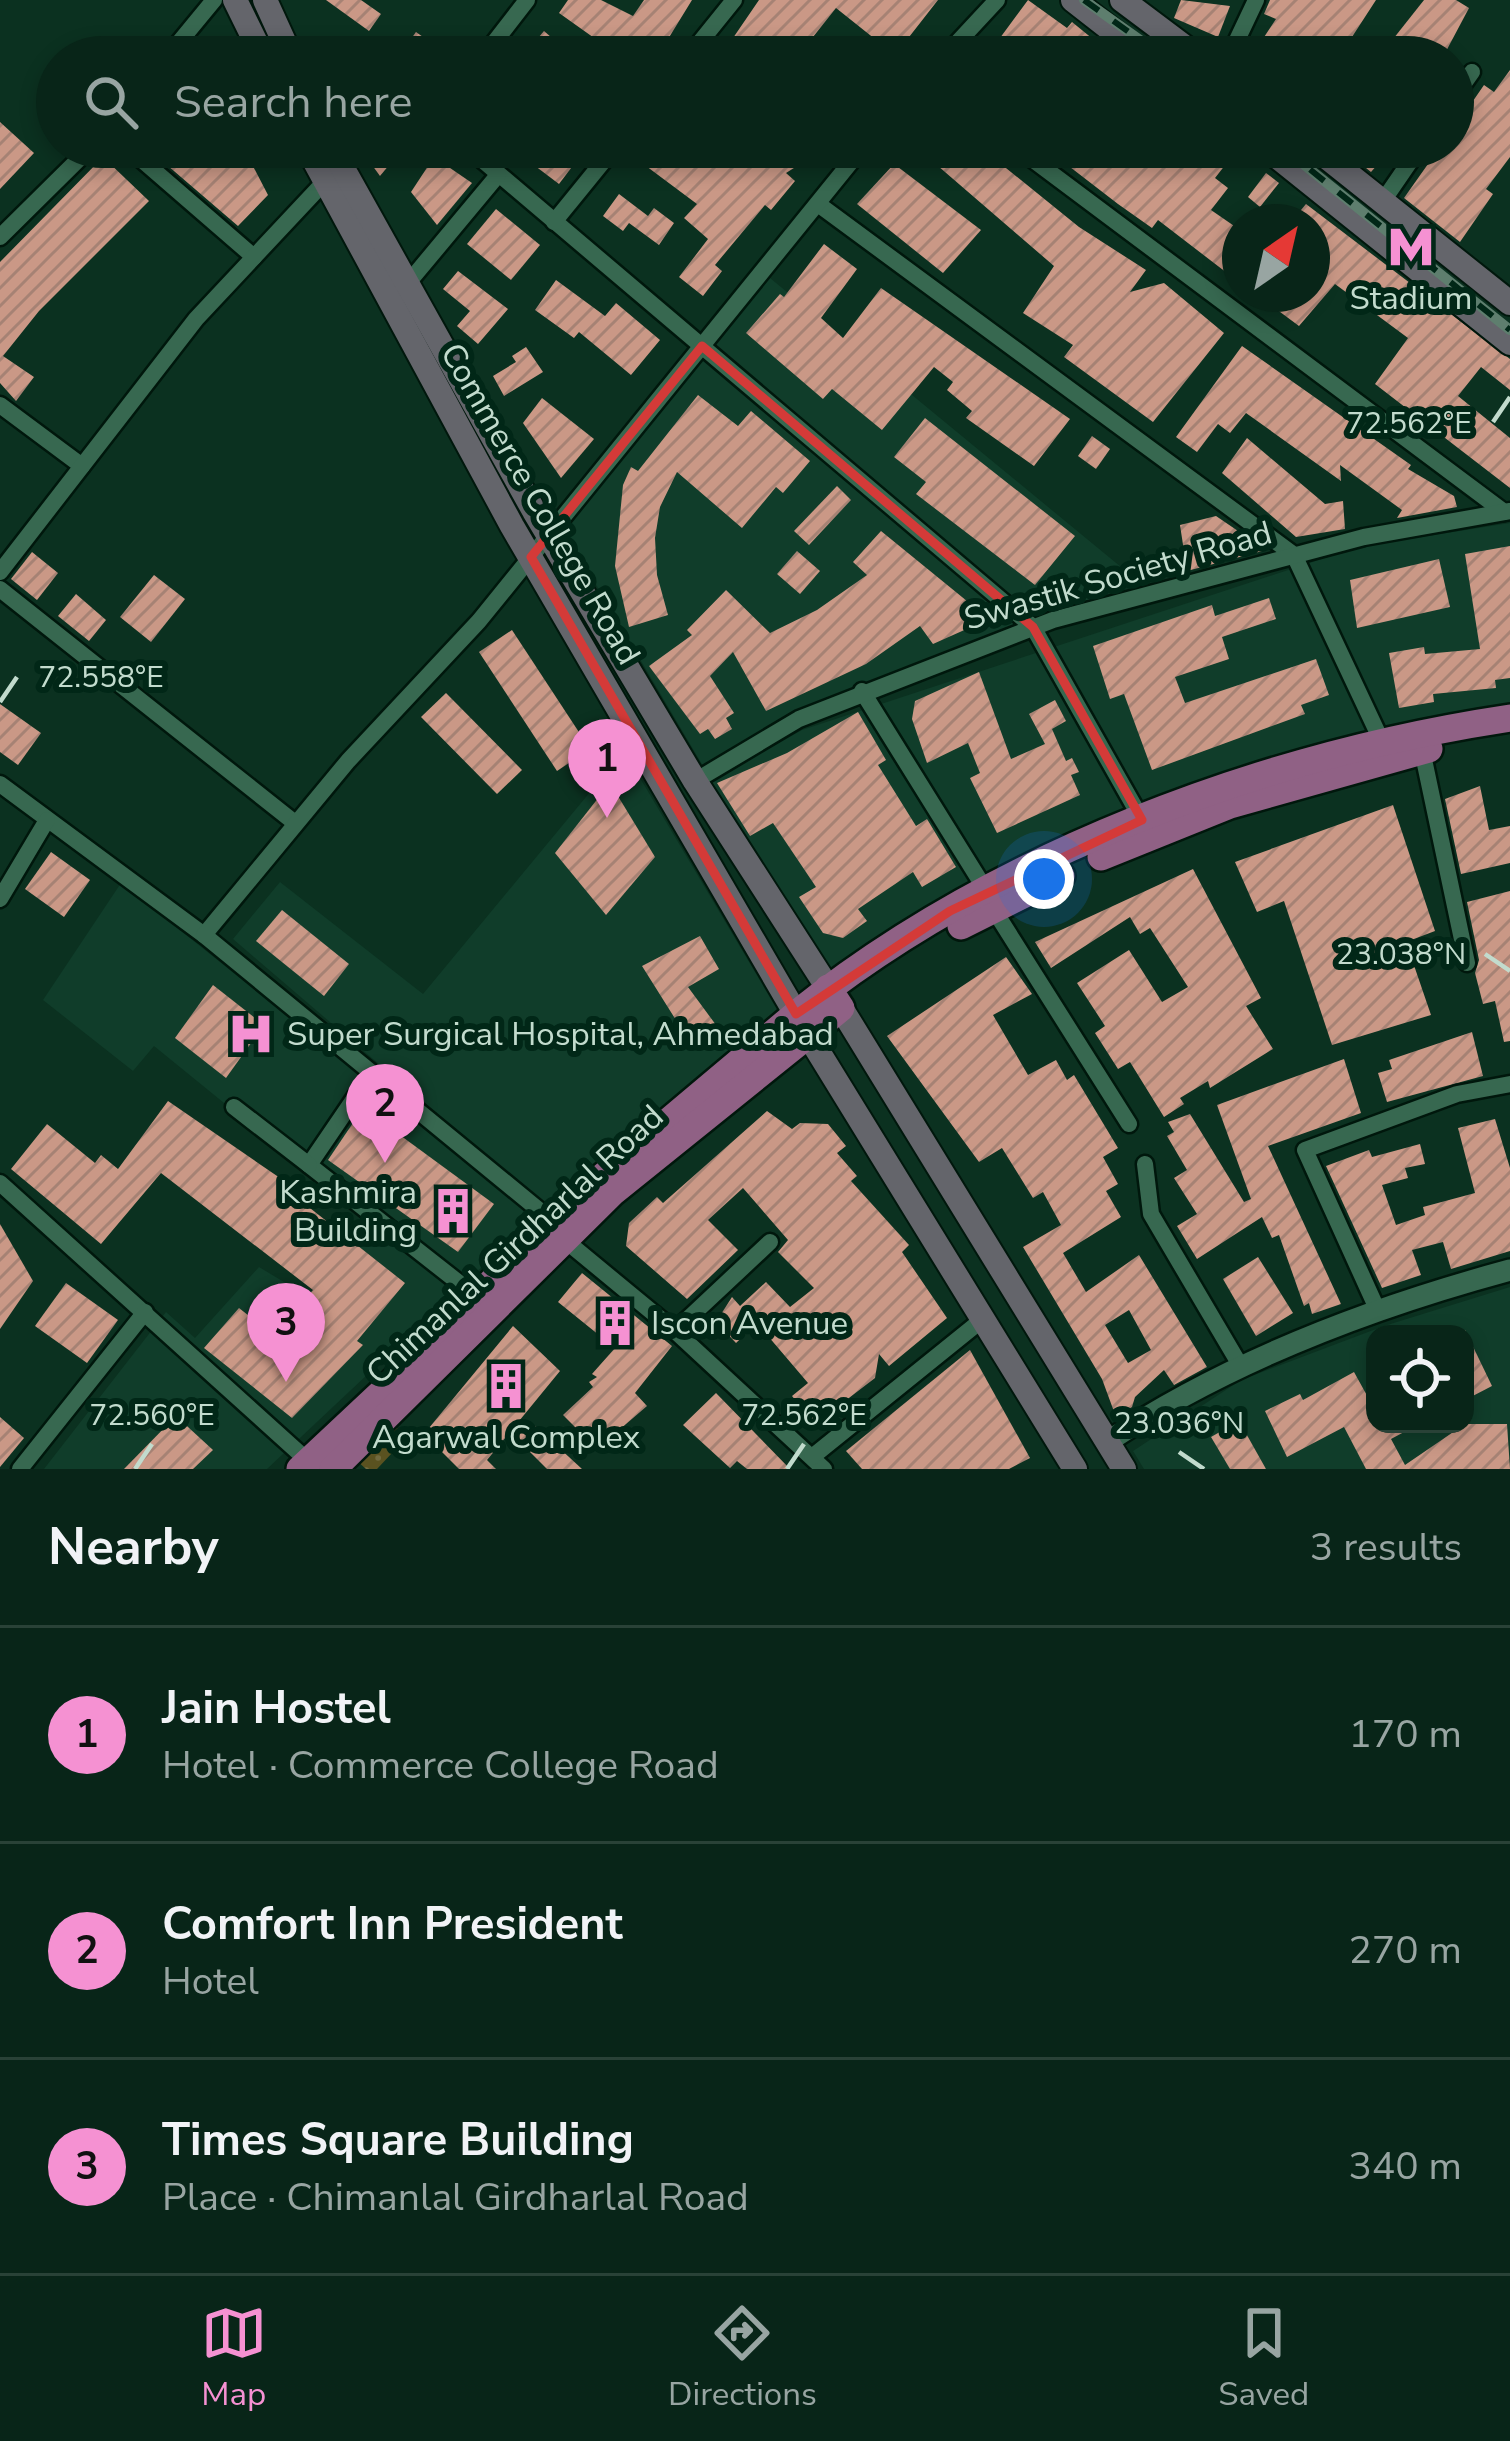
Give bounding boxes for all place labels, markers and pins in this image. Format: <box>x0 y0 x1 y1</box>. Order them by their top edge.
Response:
metro station icon: Stadium <box>1386 222 1436 272</box>
place label: Stadium <box>1350 276 1472 321</box>
pin: 1 <box>568 719 646 818</box>
hospital icon: Super Surgical Hospital, Ahmedabad <box>226 1009 276 1059</box>
place label: Super Surgical Hospital, Ahmedabad <box>287 1012 834 1057</box>
pin: 2 <box>346 1064 424 1163</box>
place label: Kashmira Building <box>279 1170 417 1253</box>
building icon: Kashmira Building <box>428 1186 478 1236</box>
pin: 3 <box>247 1283 325 1382</box>
building icon: Iscon Avenue <box>590 1298 640 1348</box>
place label: Iscon Avenue <box>651 1301 848 1346</box>
building icon: Agarwal Complex <box>481 1361 531 1411</box>
place label: Agarwal Complex <box>372 1415 640 1460</box>

